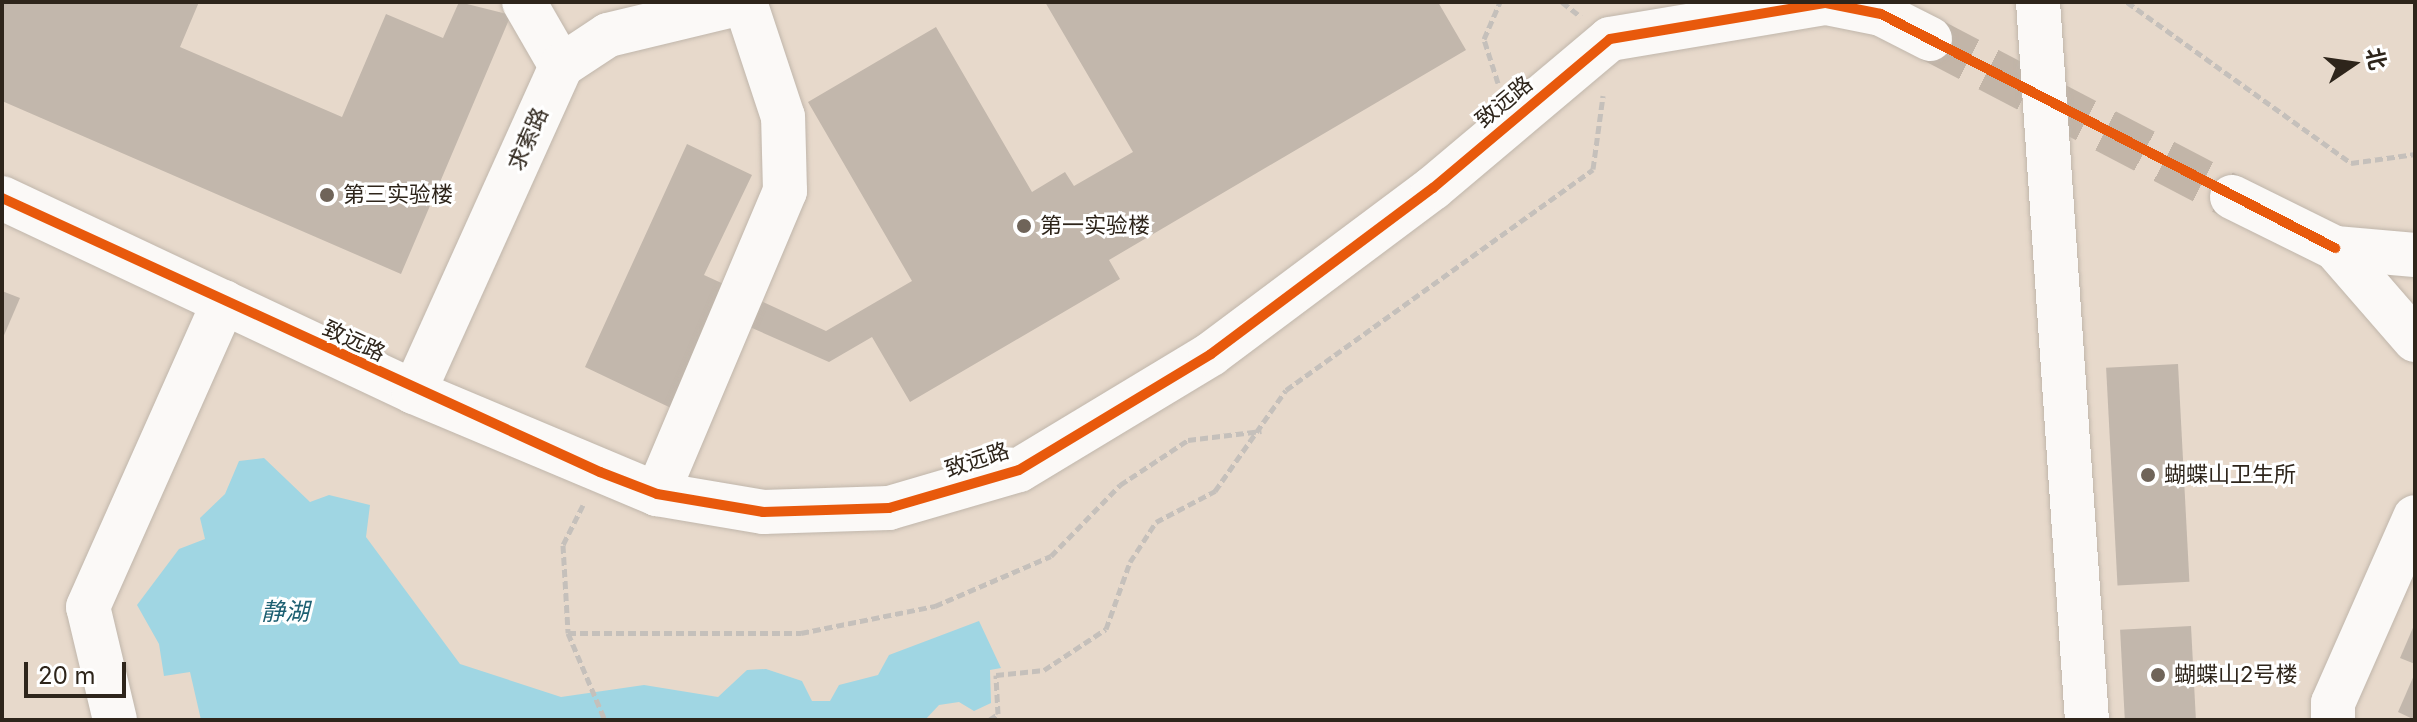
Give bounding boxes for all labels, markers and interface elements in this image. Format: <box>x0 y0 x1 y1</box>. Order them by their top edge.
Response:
north arrow <box>2313 24 2393 104</box>
text: 北 <box>2361 45 2392 72</box>
street label: 致远路 <box>1470 71 1538 133</box>
street label: 求索路 <box>503 103 553 175</box>
place label: 第三实验楼 <box>343 182 453 208</box>
marker: 第三实验楼 <box>318 186 336 204</box>
place label: 第一实验楼 <box>1040 213 1150 239</box>
marker: 第一实验楼 <box>1015 217 1033 235</box>
street label: 致远路 <box>319 315 389 367</box>
street label: 致远路 <box>942 437 1012 483</box>
place label: 蝴蝶山卫生所 <box>2164 462 2296 488</box>
marker: 蝴蝶山卫生所 <box>2139 466 2157 484</box>
water label: 静湖 <box>261 598 309 626</box>
scale bar <box>28 646 130 696</box>
text: 20 m <box>38 661 96 690</box>
place label: 蝴蝶山2号楼 <box>2174 662 2297 688</box>
marker: 蝴蝶山2号楼 <box>2149 666 2167 684</box>

